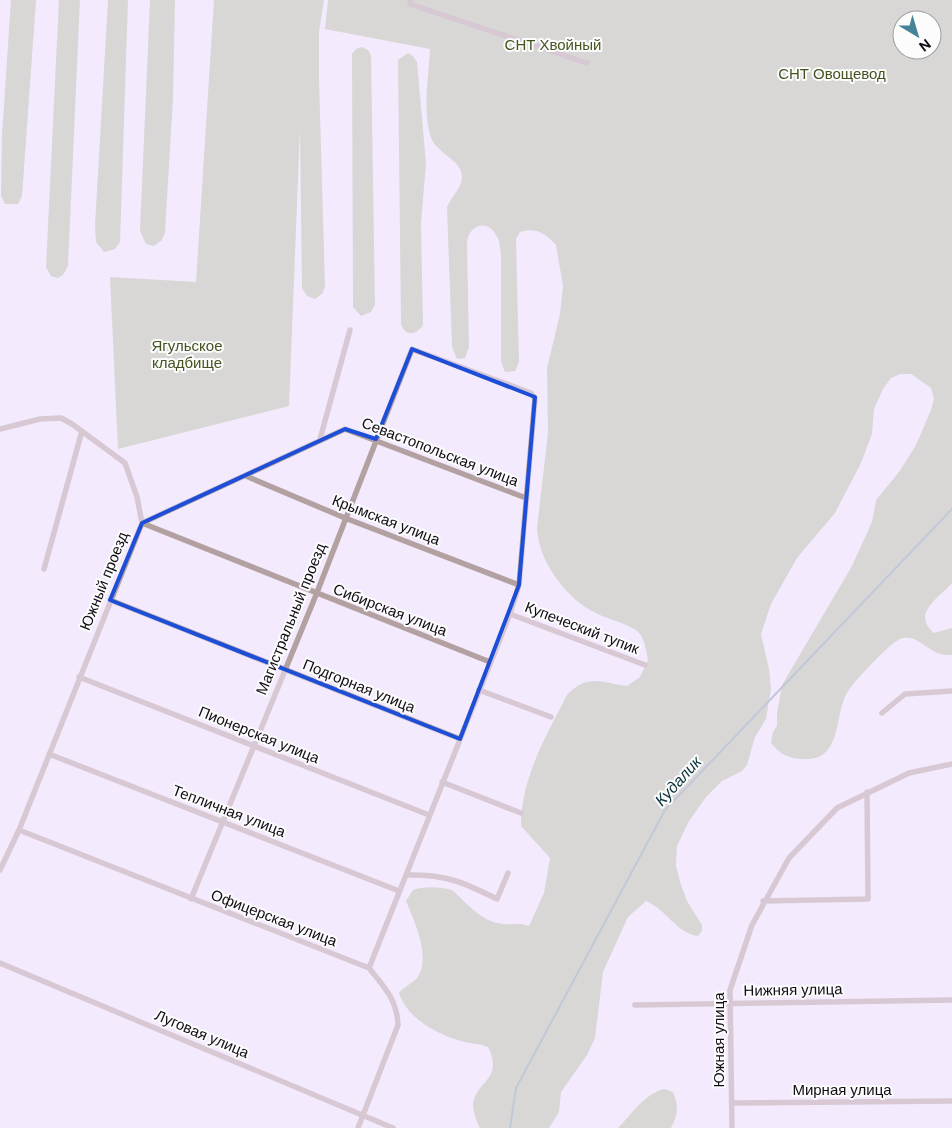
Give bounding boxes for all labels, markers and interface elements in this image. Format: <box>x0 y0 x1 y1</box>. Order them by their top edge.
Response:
north arrow <box>892 10 942 60</box>
park label: СНТ Хвойный <box>505 35 601 55</box>
text: N <box>915 35 935 55</box>
park label: СНТ Овощевод <box>778 64 886 84</box>
park label: Ягульское кладбище <box>152 336 222 373</box>
street label: Севастопольская улица <box>359 413 522 491</box>
street label: Крымская улица <box>329 490 444 550</box>
street label: Южный проезд <box>75 528 133 633</box>
street label: Магистральный проезд <box>251 540 331 698</box>
street label: Сибирская улица <box>330 579 450 641</box>
street label: Купеческий тупик <box>522 597 642 659</box>
street label: Подгорная улица <box>300 654 419 718</box>
street label: Пионерская улица <box>196 702 323 769</box>
water label: Кудалик <box>650 751 707 810</box>
street label: Тепличная улица <box>170 780 289 842</box>
street label: Офицерская улица <box>208 885 341 952</box>
street label: Нижняя улица <box>743 979 843 1001</box>
street label: Южная улица <box>709 992 729 1088</box>
street label: Луговая улица <box>152 1005 253 1063</box>
street label: Мирная улица <box>792 1080 892 1100</box>

